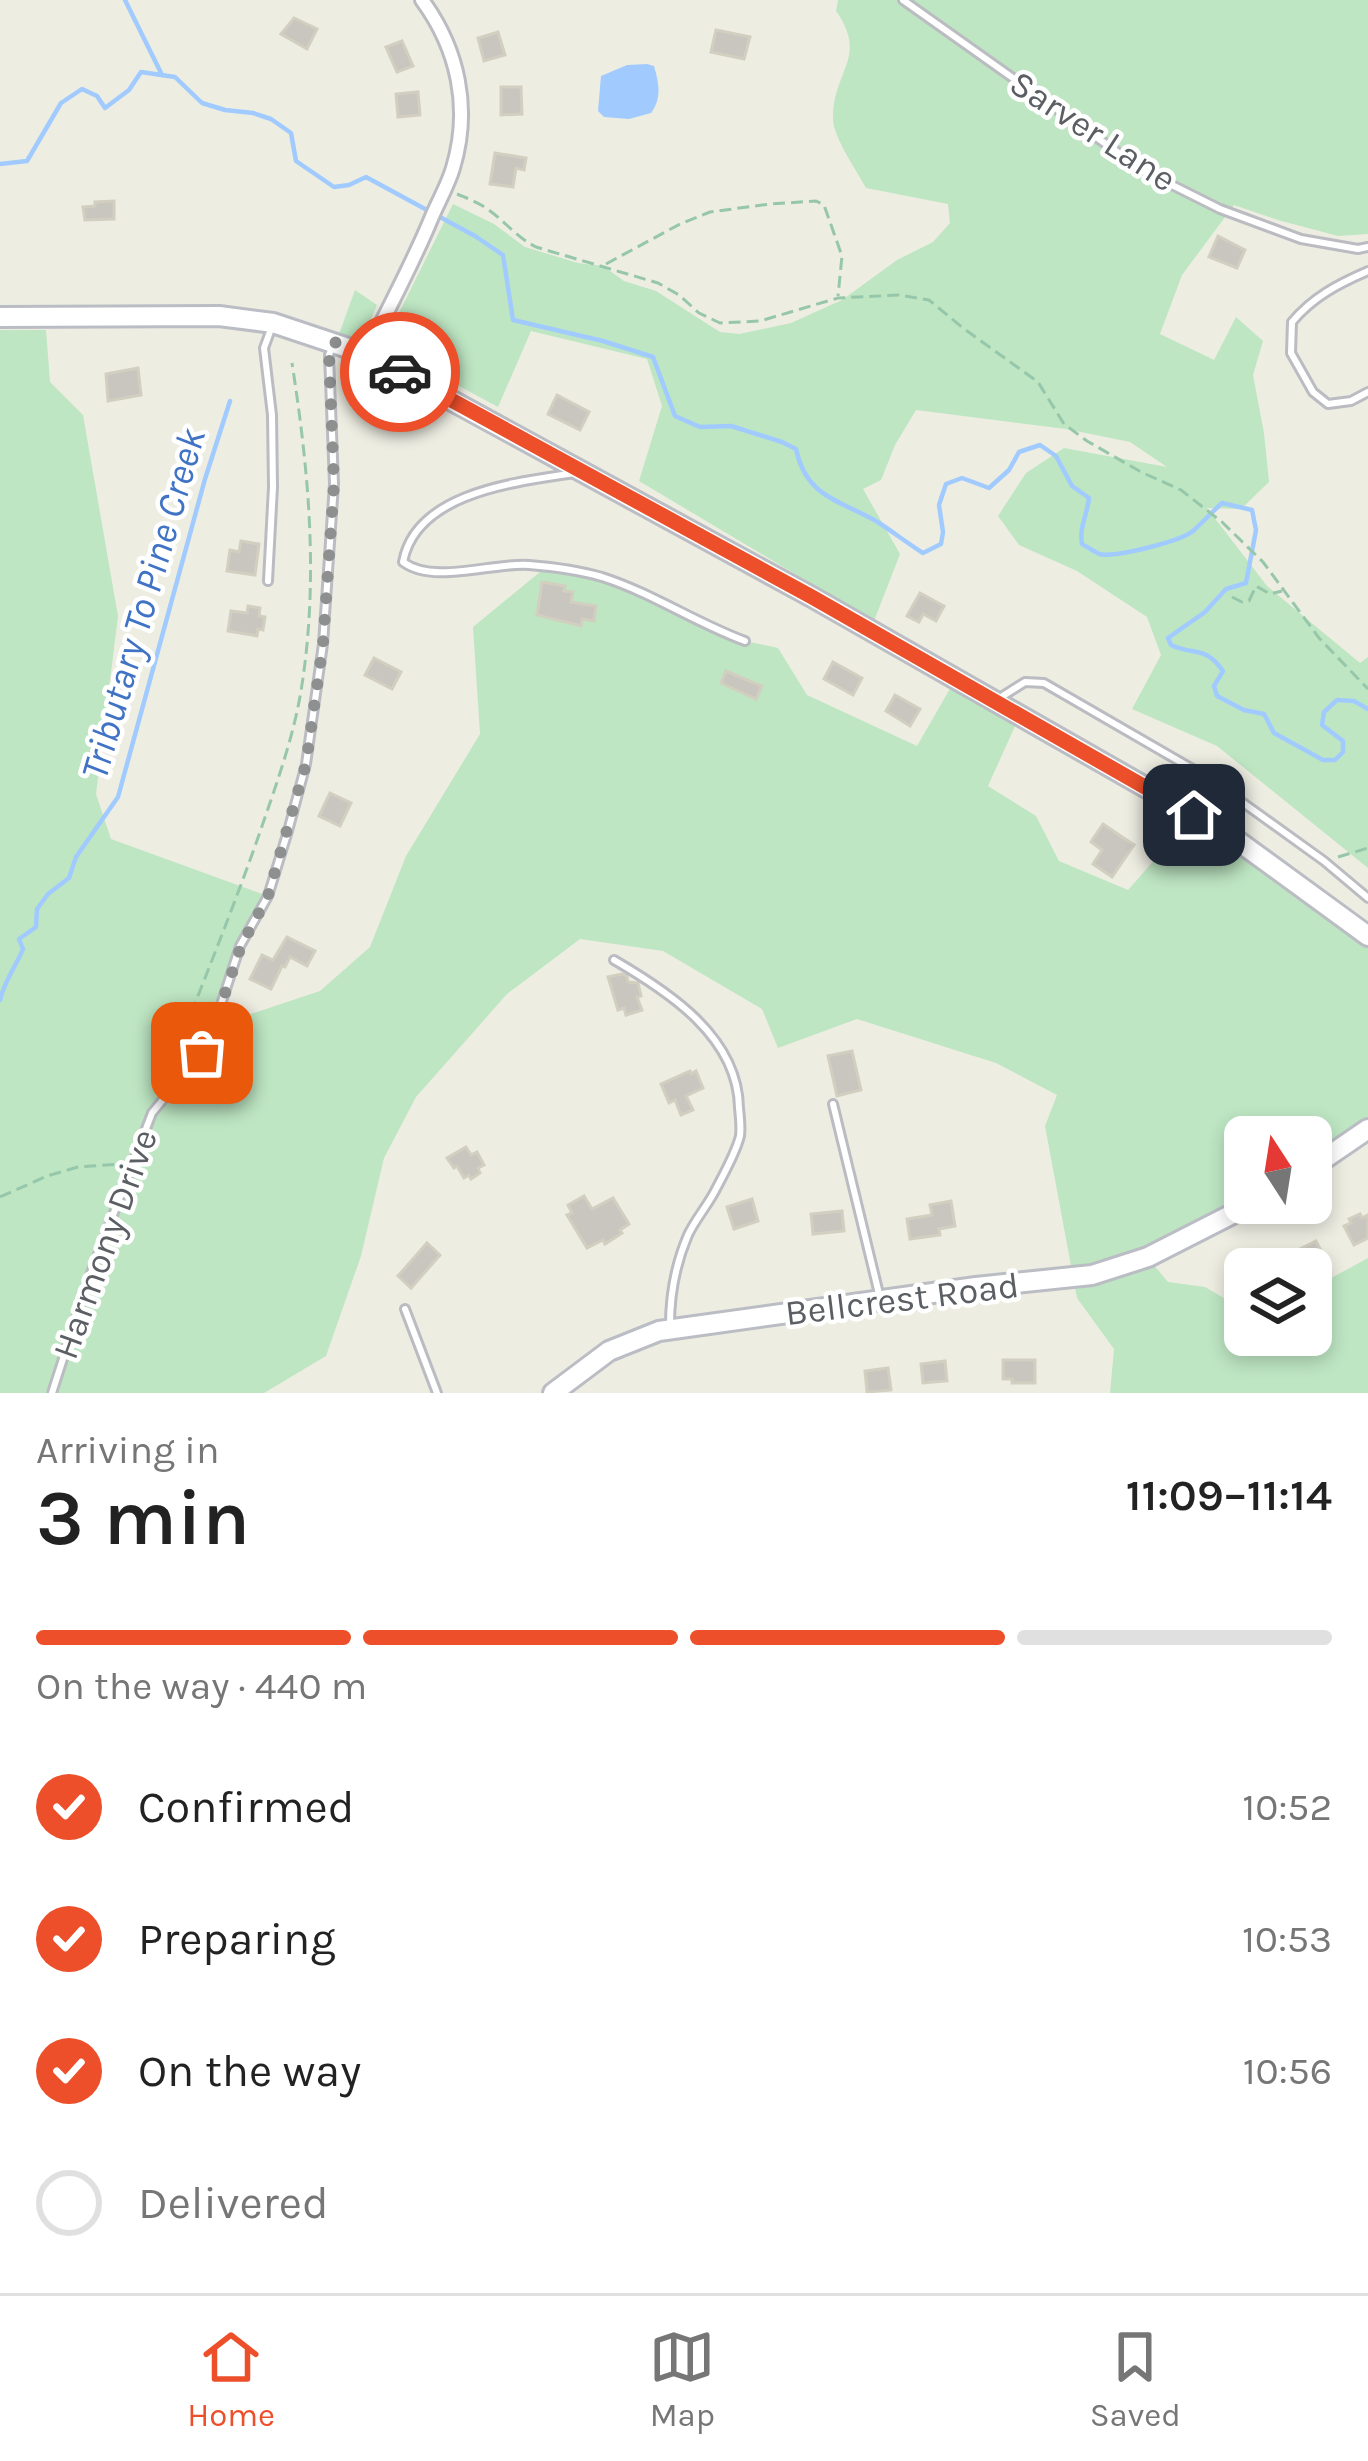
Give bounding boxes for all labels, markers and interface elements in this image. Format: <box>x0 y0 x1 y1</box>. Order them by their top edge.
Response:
street label: Sarver Lane <box>1002 62 1184 200</box>
courier <box>340 312 460 432</box>
icon: car <box>367 339 433 405</box>
water label: Tributary To Pine Creek <box>71 422 215 785</box>
pin <box>1143 764 1245 866</box>
icon: home <box>1161 782 1227 848</box>
pin <box>151 1002 253 1104</box>
icon: bag <box>169 1020 235 1086</box>
north arrow <box>1224 1116 1332 1224</box>
map controls <box>1224 1116 1332 1356</box>
street label: Harmony Drive <box>44 1123 166 1365</box>
button: layers <box>1224 1248 1332 1356</box>
street label: Bellcrest Road <box>783 1264 1021 1334</box>
text: Arriving in <box>36 1427 219 1473</box>
text: 11:09–11:14 <box>1126 1469 1332 1521</box>
text: 3 min <box>36 1472 250 1564</box>
text: On the way · 440 m <box>36 1663 367 1709</box>
icon: check <box>36 1774 102 1840</box>
text: Confirmed <box>138 1781 354 1833</box>
text: 10:52 <box>1242 1784 1332 1830</box>
icon: check <box>36 1906 102 1972</box>
text: Preparing <box>138 1913 336 1965</box>
text: 10:53 <box>1242 1916 1332 1962</box>
icon: check <box>36 2038 102 2104</box>
text: On the way <box>138 2045 361 2097</box>
text: 10:56 <box>1243 2048 1332 2094</box>
text: Delivered <box>138 2177 329 2229</box>
tab: Home <box>187 2324 275 2434</box>
tab: Map <box>649 2324 715 2434</box>
tab: Saved <box>1090 2324 1181 2434</box>

